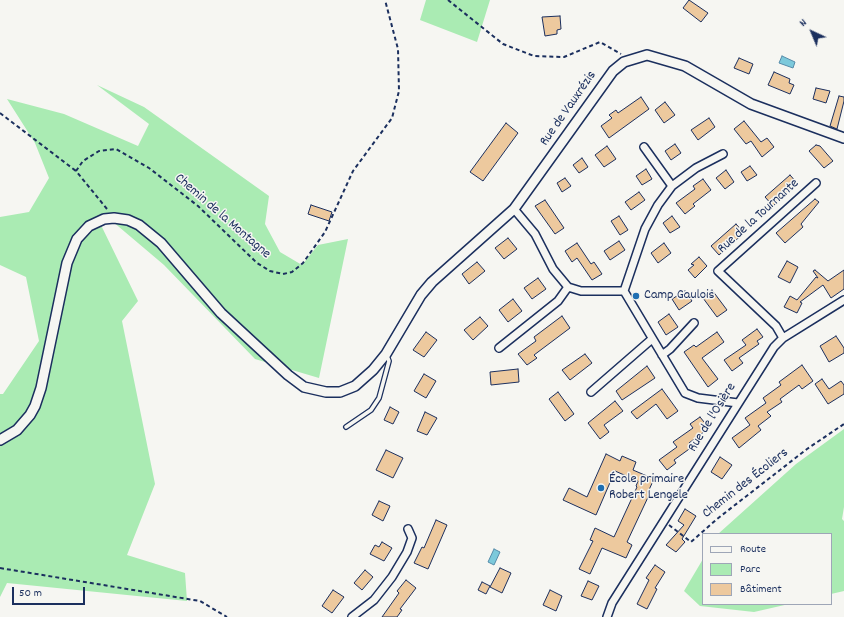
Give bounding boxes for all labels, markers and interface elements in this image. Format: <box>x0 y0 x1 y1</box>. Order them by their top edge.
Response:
north arrow <box>792 12 832 52</box>
text: N <box>796 16 811 31</box>
street label: Rue de Vauxrézis <box>537 68 601 150</box>
street label: Chemin de la Montagne <box>171 171 273 263</box>
street label: Rue de la Tournante <box>715 176 803 258</box>
place label: Camp Gaulois <box>644 288 714 304</box>
marker: Camp Gaulois <box>631 291 641 301</box>
street label: Rue de l'Osière <box>685 380 741 456</box>
street label: Chemin des Écoliers <box>700 445 792 523</box>
place label: École primaire Robert Lengele <box>609 472 688 504</box>
marker: École primaire Robert Lengele <box>596 483 606 493</box>
legend <box>702 533 832 605</box>
text: Route <box>740 541 766 558</box>
text: Parc <box>740 561 760 578</box>
scale bar <box>14 579 87 605</box>
text: Bâtiment <box>740 581 782 598</box>
text: 50 m <box>19 585 42 602</box>

